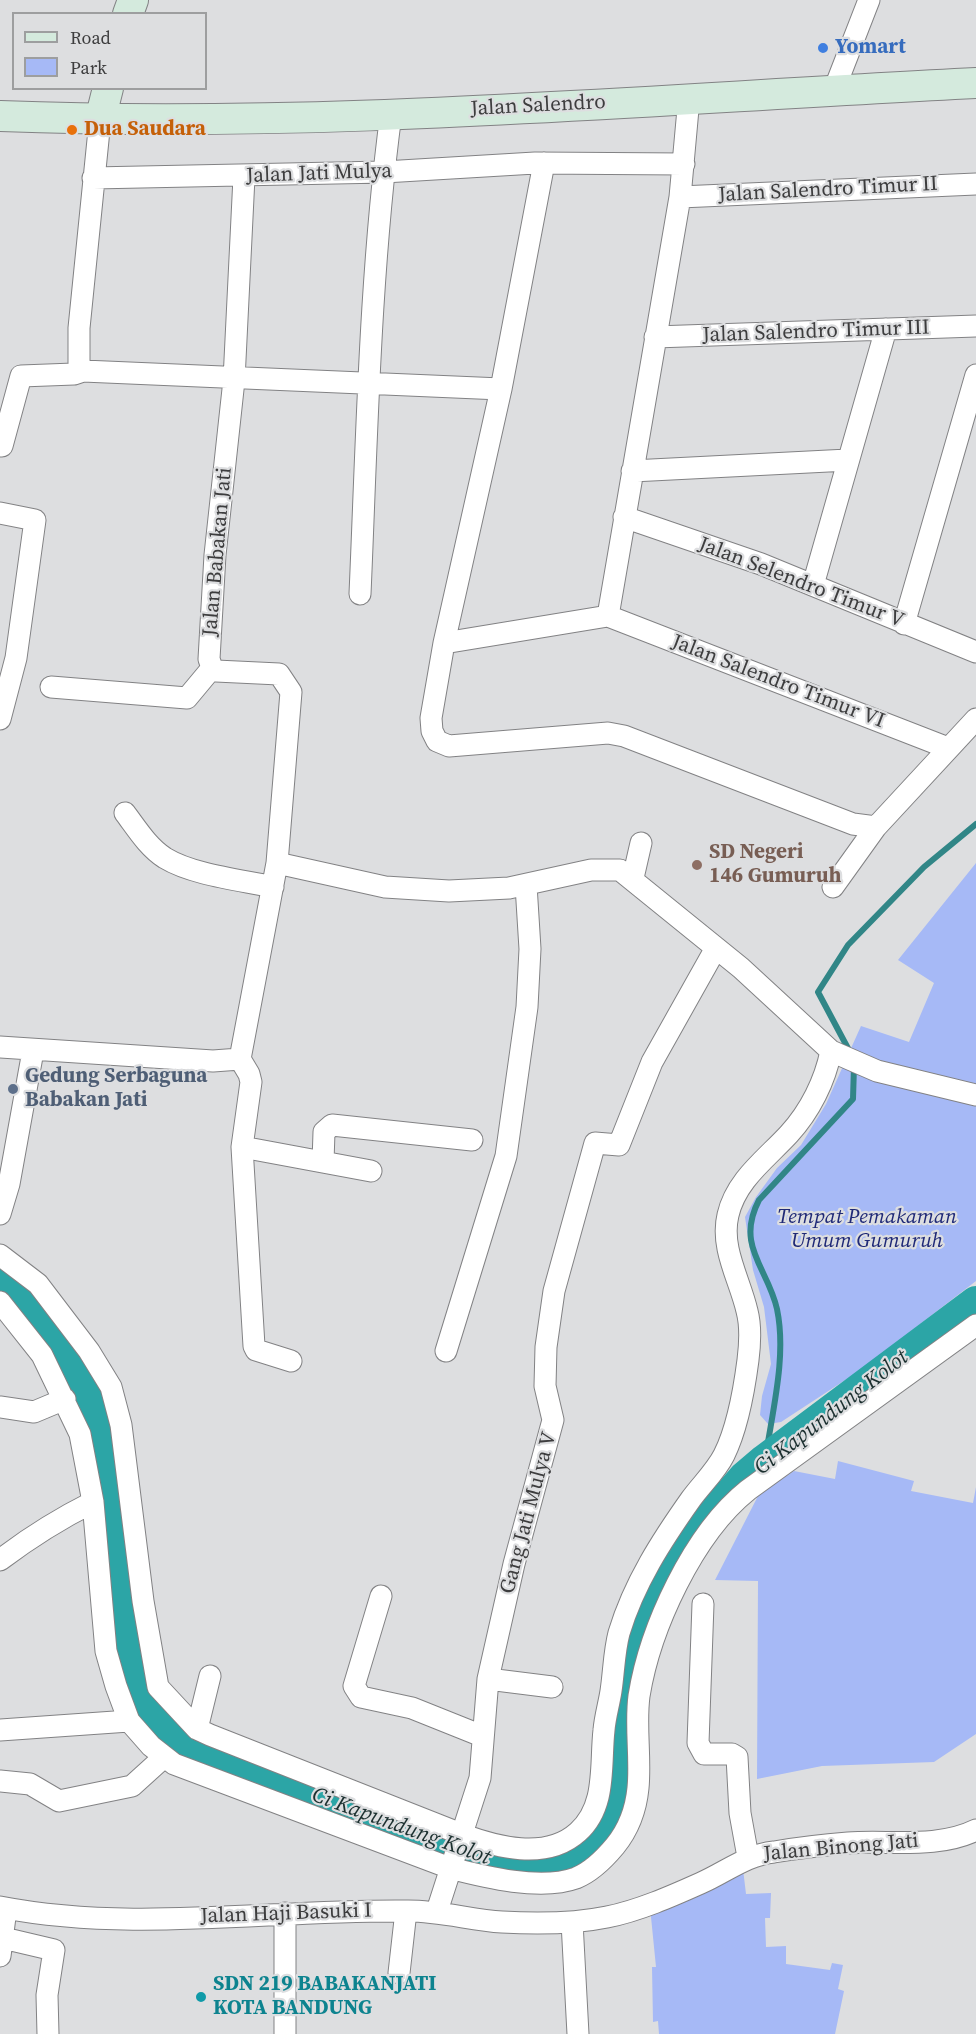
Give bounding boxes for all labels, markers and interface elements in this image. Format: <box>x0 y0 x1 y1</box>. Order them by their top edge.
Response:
legend <box>12 12 207 90</box>
text: Road <box>70 25 111 50</box>
place label: Yomart <box>835 35 906 61</box>
marker: Yomart <box>816 41 830 55</box>
text: Park <box>70 55 107 80</box>
street label: Jalan Salendro <box>470 90 606 122</box>
place label: Dua Saudara <box>84 117 206 143</box>
marker: Dua Saudara <box>65 123 79 137</box>
street label: Jalan Jati Mulya <box>246 159 392 189</box>
street label: Jalan Salendro Timur II <box>718 172 938 208</box>
street label: Jalan Salendro Timur III <box>702 315 930 349</box>
street label: Jalan Babakan Jati <box>198 466 238 638</box>
street label: Jalan Selendro Timur V <box>695 532 907 634</box>
street label: Jalan Salendro Timur VI <box>668 630 888 734</box>
place label: SD Negeri 146 Gumuruh <box>709 840 842 890</box>
marker: SD Negeri 146 Gumuruh <box>690 858 704 872</box>
place label: Gedung Serbaguna Babakan Jati <box>25 1064 207 1114</box>
marker: Gedung Serbaguna Babakan Jati <box>6 1082 20 1096</box>
park label: Tempat Pemakaman Umum Gumuruh <box>777 1205 957 1255</box>
water label: Ci Kapundung Kolot <box>750 1345 914 1481</box>
street label: Gang Jati Mulya V <box>495 1429 563 1597</box>
water label: Ci Kapundung Kolot <box>308 1782 494 1872</box>
street label: Jalan Binong Jati <box>762 1829 920 1867</box>
street label: Jalan Haji Basuki I <box>200 1898 372 1930</box>
place label: SDN 219 BABAKANJATI KOTA BANDUNG <box>213 1972 436 2022</box>
marker: SDN 219 BABAKANJATI KOTA BANDUNG <box>194 1990 208 2004</box>

